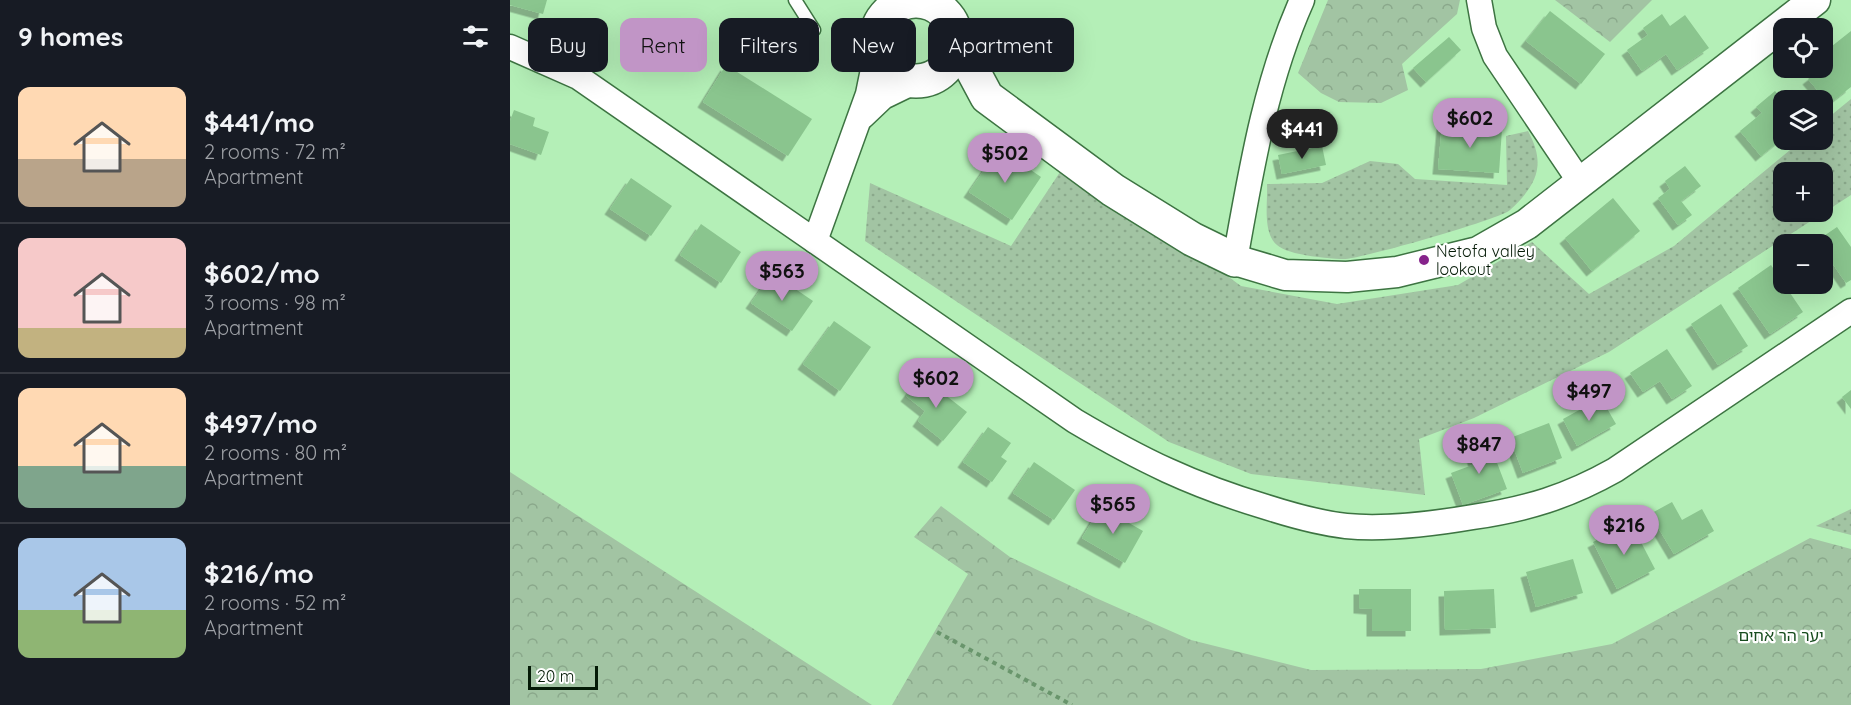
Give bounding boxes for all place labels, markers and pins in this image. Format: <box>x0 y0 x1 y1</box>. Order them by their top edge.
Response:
pin: $602 <box>1434 98 1506 149</box>
pin: $441 <box>1266 109 1338 160</box>
pin: $502 <box>969 133 1041 184</box>
place label: Netofa valley lookout <box>1436 241 1535 279</box>
pin: $563 <box>746 251 818 302</box>
marker: Netofa valley lookout <box>1417 253 1431 267</box>
pin: $602 <box>900 358 972 409</box>
pin: $497 <box>1553 371 1625 422</box>
pin: $847 <box>1443 424 1515 475</box>
pin: $565 <box>1077 484 1149 535</box>
pin: $216 <box>1588 505 1660 556</box>

